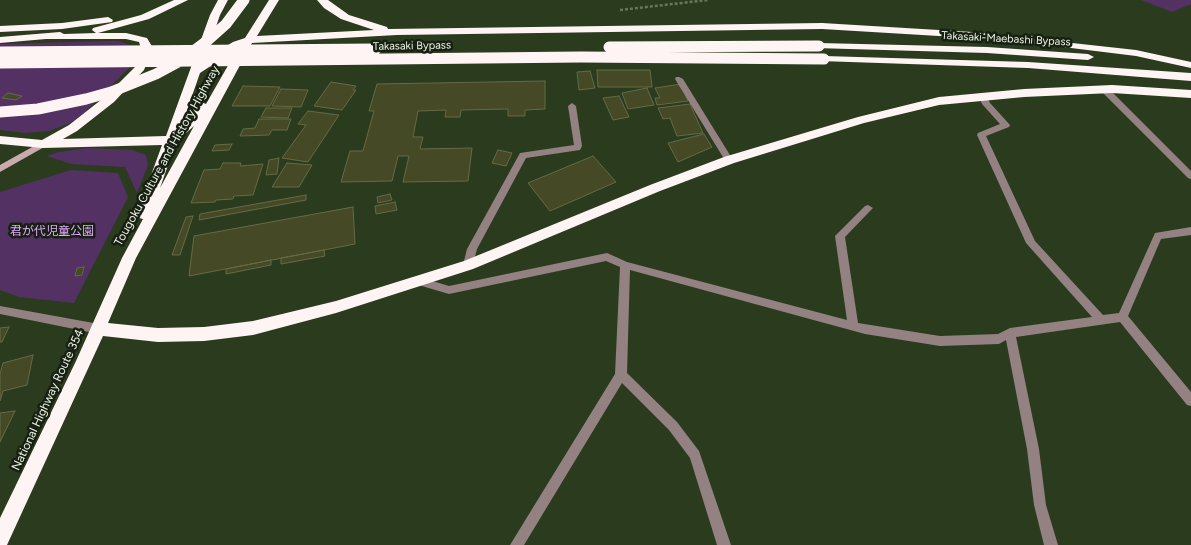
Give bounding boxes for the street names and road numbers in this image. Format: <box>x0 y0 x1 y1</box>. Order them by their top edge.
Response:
street label: Takasaki-Maebashi Bypass <box>941 29 1071 49</box>
street label: Takasaki Bypass <box>373 39 451 53</box>
street label: Tougoku Culture and History Highway <box>111 63 223 249</box>
street label: National Highway Route 354 <box>9 327 87 473</box>

